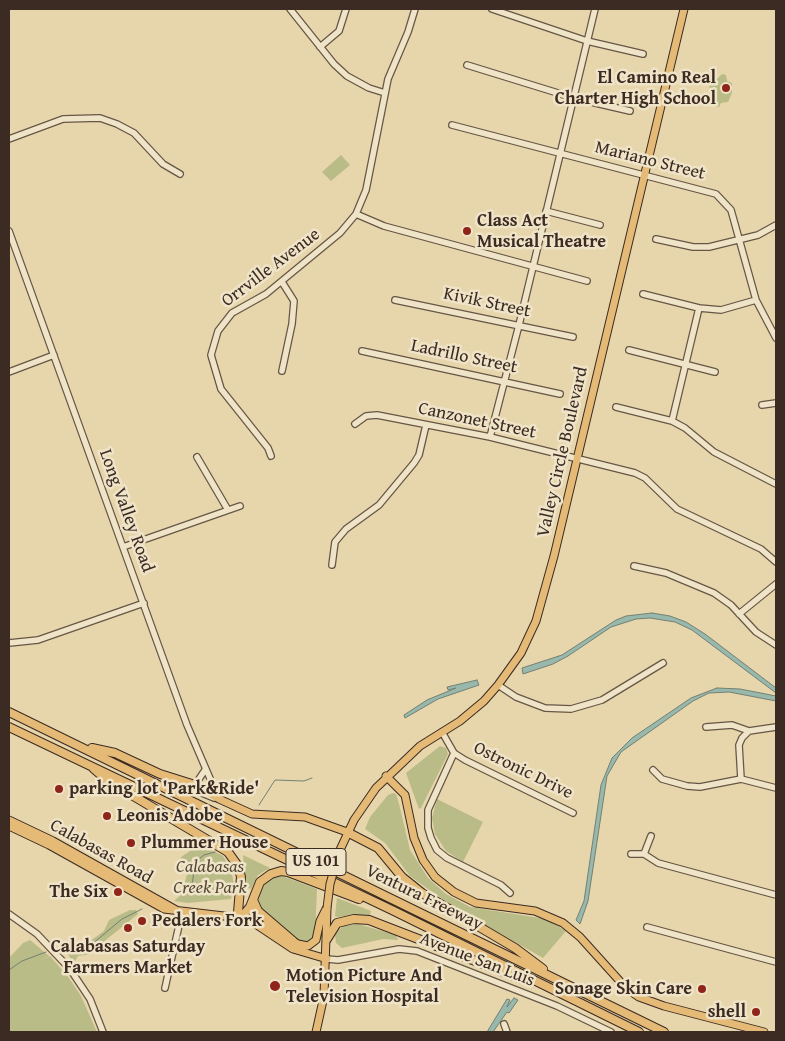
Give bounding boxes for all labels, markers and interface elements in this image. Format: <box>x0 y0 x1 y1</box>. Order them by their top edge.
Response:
place label: El Camino Real Charter High School <box>555 67 716 110</box>
marker: El Camino Real Charter High School <box>720 82 732 94</box>
street label: Mariano Street <box>593 137 707 185</box>
place label: Class Act Musical Theatre <box>477 210 606 252</box>
street label: Orrville Avenue <box>218 224 324 312</box>
marker: Class Act Musical Theatre <box>461 225 473 237</box>
street label: Kivik Street <box>442 283 532 323</box>
street label: Ladrillo Street <box>409 335 519 379</box>
street label: Valley Circle Boulevard <box>533 365 593 539</box>
street label: Canzonet Street <box>416 398 538 444</box>
street label: Long Valley Road <box>94 447 158 575</box>
street label: Ostronic Drive <box>470 738 576 804</box>
place label: parking lot 'Park&Ride' <box>69 778 259 800</box>
marker: parking lot 'Park&Ride' <box>53 783 65 795</box>
place label: Leonis Adobe <box>117 805 223 827</box>
marker: Leonis Adobe <box>101 810 113 822</box>
street label: Calabasas Road <box>46 815 156 889</box>
place label: Plummer House <box>141 832 268 854</box>
marker: Plummer House <box>125 837 137 849</box>
road number: US 101 <box>286 849 346 876</box>
park label: Calabasas Creek Park <box>173 856 247 899</box>
street label: Ventura Freeway <box>362 860 486 936</box>
place label: The Six <box>49 881 108 903</box>
marker: The Six <box>112 886 124 898</box>
place label: Pedalers Fork <box>152 910 262 932</box>
marker: Pedalers Fork <box>136 915 148 927</box>
marker: Calabasas Saturday Farmers Market <box>122 922 134 934</box>
street label: Avenue San Luis <box>416 928 538 992</box>
place label: Calabasas Saturday Farmers Market <box>51 936 205 979</box>
place label: Motion Picture And Television Hospital <box>286 965 442 1008</box>
place label: Sonage Skin Care <box>555 978 692 1000</box>
marker: Motion Picture And Television Hospital <box>268 979 282 993</box>
marker: Sonage Skin Care <box>696 983 708 995</box>
place label: shell <box>708 1001 746 1023</box>
marker: shell <box>750 1006 762 1018</box>

